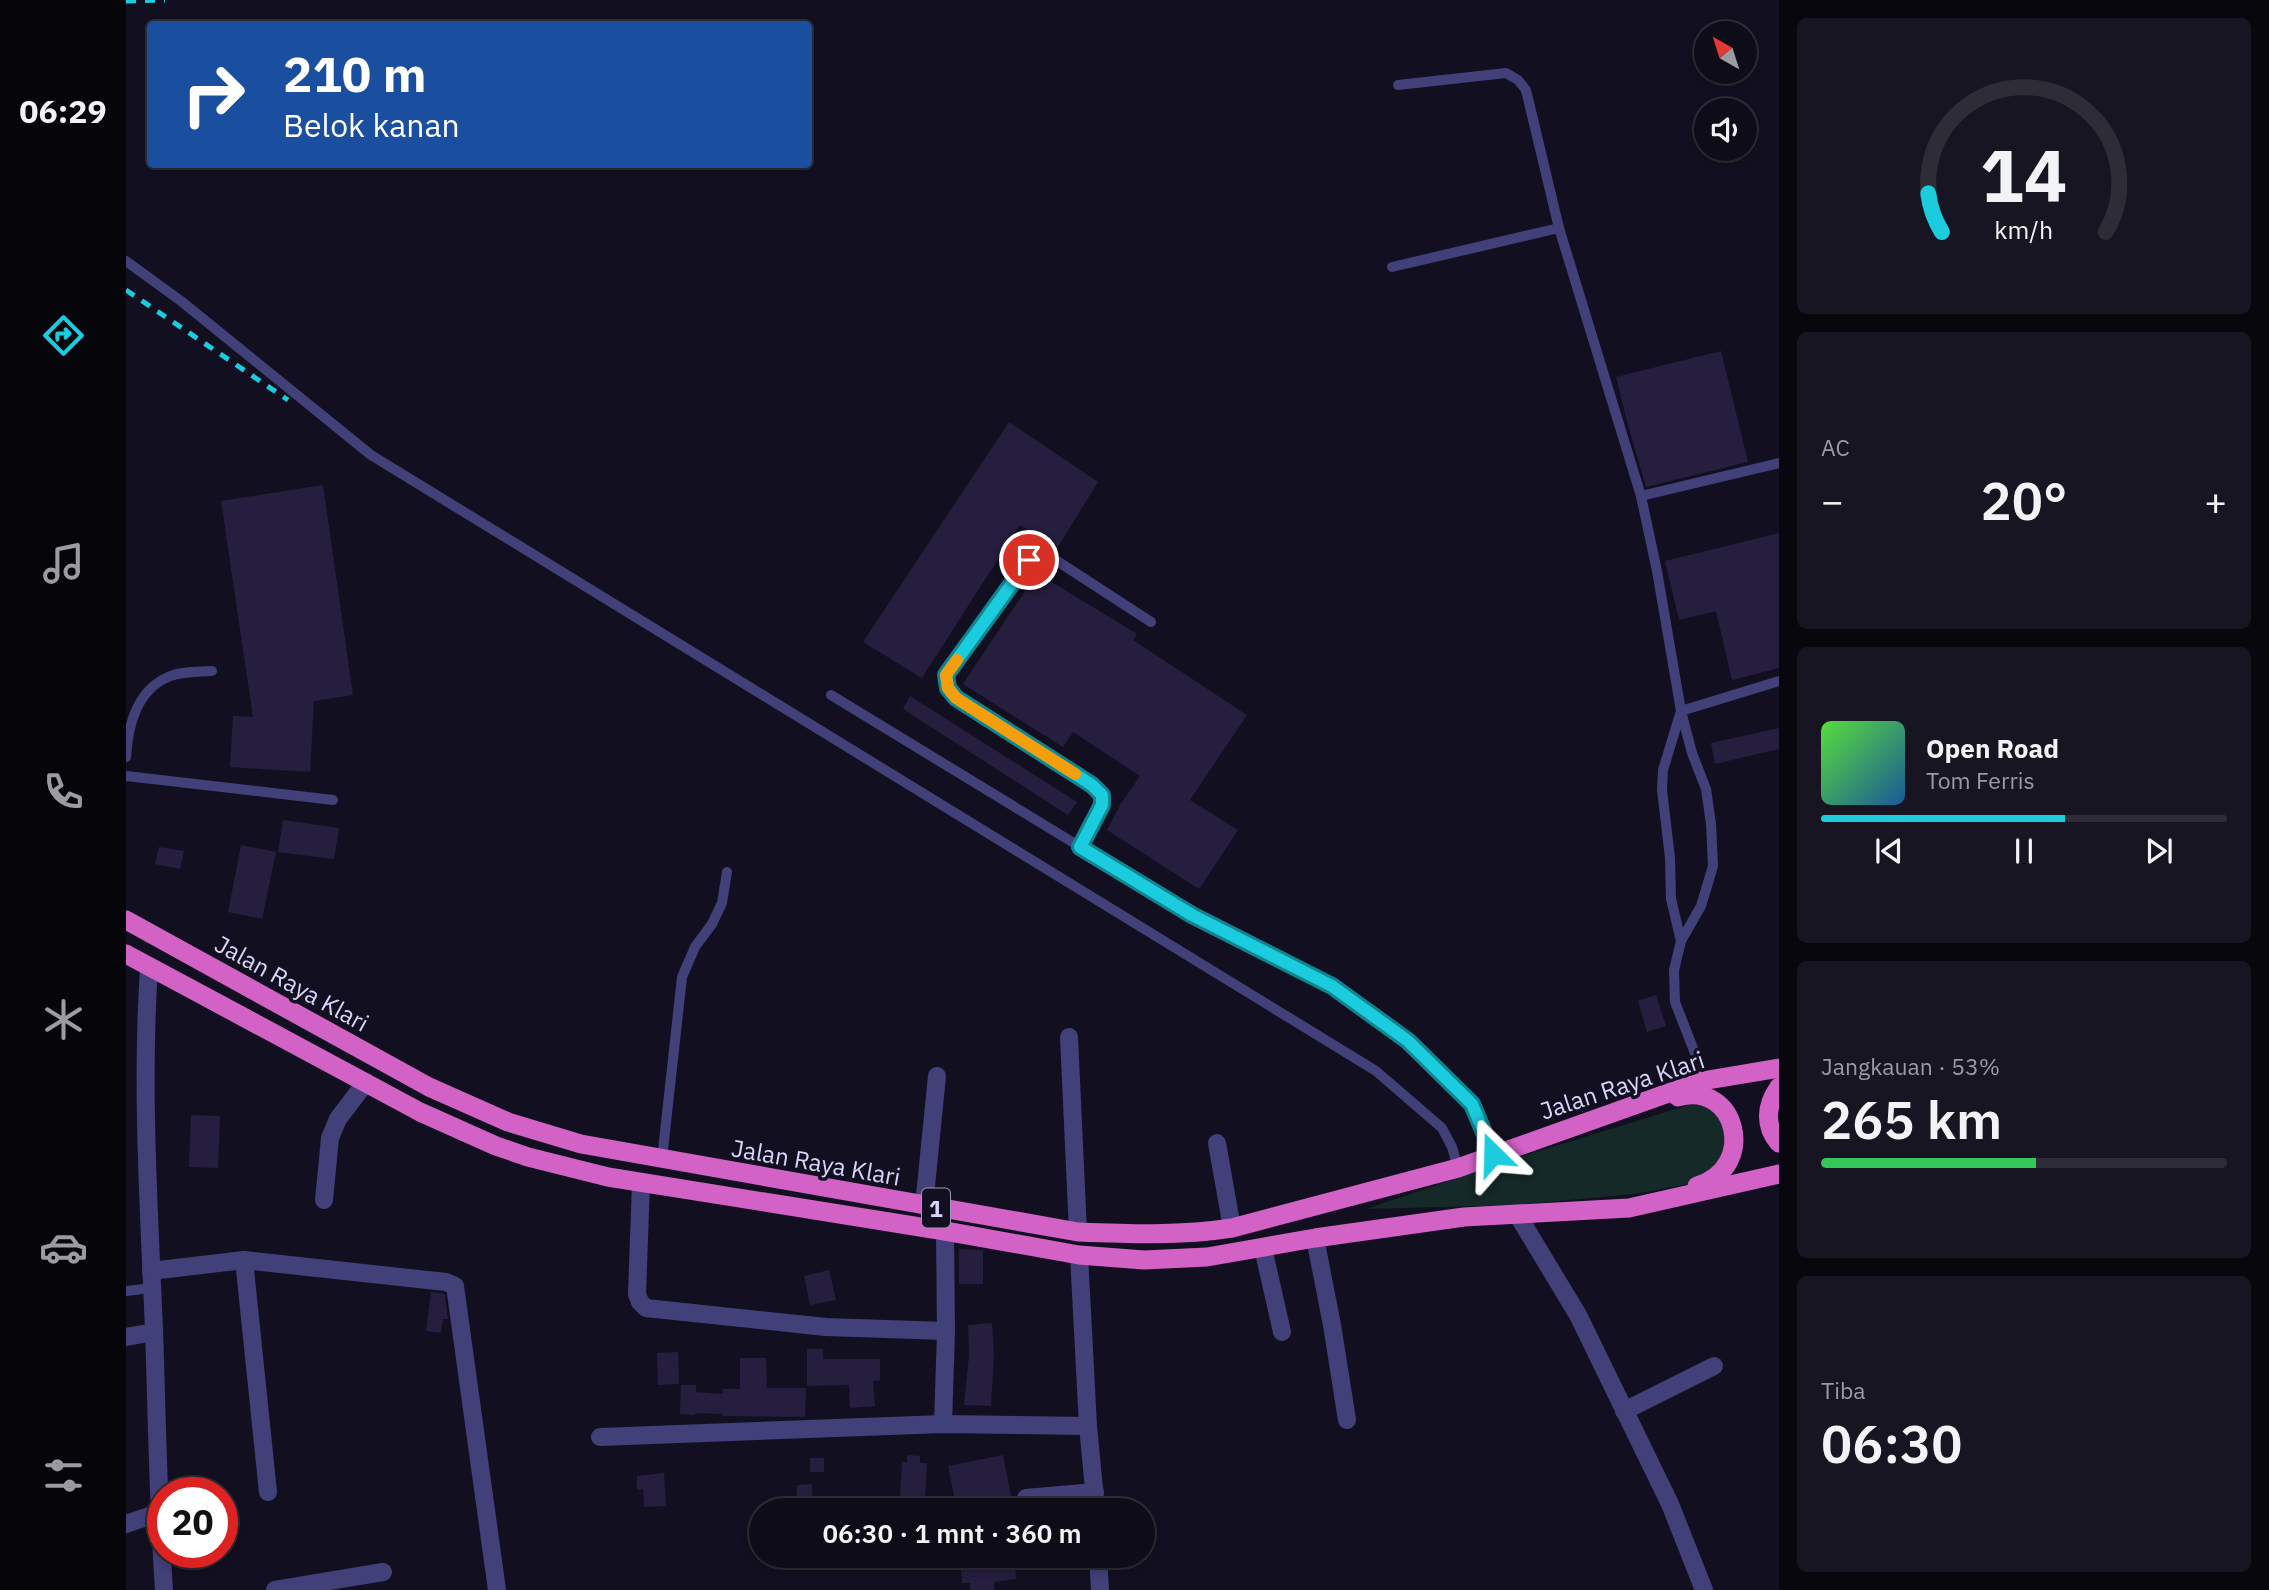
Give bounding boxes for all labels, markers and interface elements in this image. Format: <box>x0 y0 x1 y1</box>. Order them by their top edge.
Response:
north arrow <box>1694 21 1757 84</box>
map controls <box>1694 21 1757 161</box>
text: 210 m <box>283 42 427 105</box>
icon: right <box>168 49 259 140</box>
text: 06:29 <box>19 90 107 132</box>
button: sound <box>1694 98 1757 161</box>
text: Belok kanan <box>283 104 460 146</box>
text: 14 <box>1980 128 2068 223</box>
text: km/h <box>1995 213 2053 246</box>
icon: directions <box>39 311 88 360</box>
text: AC <box>1821 432 1850 462</box>
text: 20° <box>1981 467 2067 534</box>
text: − <box>1821 476 1844 525</box>
text: + <box>2204 476 2227 525</box>
pin <box>999 530 1059 590</box>
icon: music <box>39 539 88 588</box>
icon: arrive <box>1010 541 1048 579</box>
text: Open Road <box>1926 731 2059 765</box>
text: Tom Ferris <box>1926 765 2035 795</box>
icon: phone <box>39 767 88 816</box>
icon: previous <box>1870 832 1908 870</box>
icon: pause <box>2005 832 2043 870</box>
icon: next <box>2140 832 2178 870</box>
street label: Jalan Raya Klari <box>209 928 375 1038</box>
icon: climate <box>39 995 88 1044</box>
street label: Jalan Raya Klari <box>1536 1043 1708 1127</box>
text: Jangkauan · 53% <box>1821 1051 2000 1081</box>
text: 265 km <box>1821 1086 2002 1153</box>
position arrow <box>1456 1117 1530 1191</box>
street label: Jalan Raya Klari <box>729 1131 903 1193</box>
road number: 1 <box>922 1189 950 1228</box>
icon: car <box>39 1223 88 1272</box>
text: Tiba <box>1821 1375 1866 1405</box>
text: 06:30 <box>1821 1410 1962 1477</box>
icon: filters <box>39 1451 88 1500</box>
speed limit sign: 20 <box>147 1477 238 1568</box>
text: 06:30 · 1 mnt · 360 m <box>822 1516 1082 1550</box>

